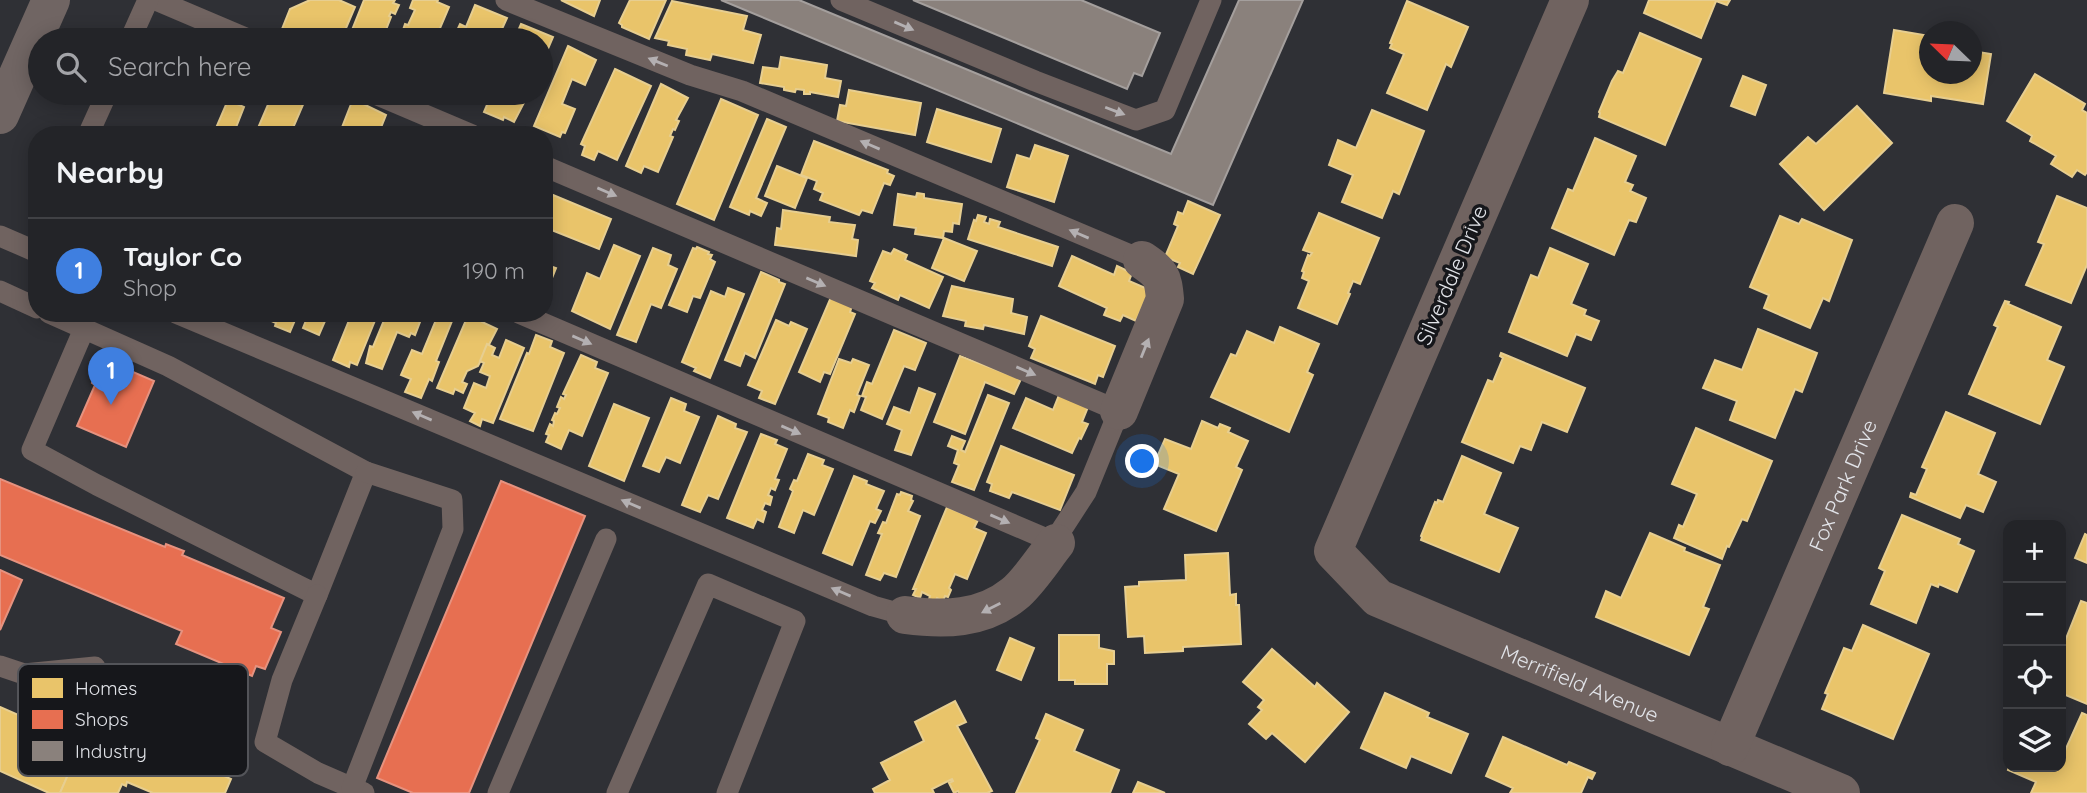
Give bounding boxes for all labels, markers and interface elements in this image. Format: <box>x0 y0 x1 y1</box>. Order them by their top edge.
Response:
one-way arrow <box>893 21 914 32</box>
north arrow <box>1919 21 1982 84</box>
search box <box>28 28 553 105</box>
icon: search <box>52 48 90 86</box>
text: Search here <box>108 50 252 83</box>
one-way arrow <box>648 56 668 68</box>
one-way arrow <box>1104 106 1125 117</box>
one-way arrow <box>859 139 880 150</box>
text: Nearby <box>56 153 164 191</box>
one-way arrow <box>597 187 618 198</box>
street label: Silverdale Drive <box>1410 201 1492 349</box>
one-way arrow <box>1068 228 1089 239</box>
text: Taylor Co <box>123 240 242 273</box>
text: 1 <box>75 256 83 285</box>
text: 190 m <box>463 256 525 285</box>
text: Shop <box>123 273 177 302</box>
one-way arrow <box>806 277 827 288</box>
one-way arrow <box>571 335 592 346</box>
one-way arrow <box>1140 337 1151 358</box>
pin: 1 <box>88 347 134 405</box>
one-way arrow <box>1015 366 1036 377</box>
one-way arrow <box>411 410 432 421</box>
street label: Fox Park Drive <box>1803 415 1882 555</box>
one-way arrow <box>781 424 801 436</box>
your location <box>1125 444 1159 478</box>
one-way arrow <box>621 498 642 509</box>
one-way arrow <box>990 514 1011 525</box>
map controls <box>2003 520 2066 772</box>
button: + <box>2003 520 2066 583</box>
button: − <box>2003 583 2066 646</box>
one-way arrow <box>831 586 851 598</box>
one-way arrow <box>981 602 1001 613</box>
street label: Merrifield Avenue <box>1497 638 1663 728</box>
button: locate <box>2003 646 2066 709</box>
legend <box>18 664 248 776</box>
text: Homes <box>75 676 137 700</box>
text: Shops <box>75 707 128 731</box>
button: layers <box>2003 709 2066 772</box>
text: Industry <box>75 739 147 763</box>

